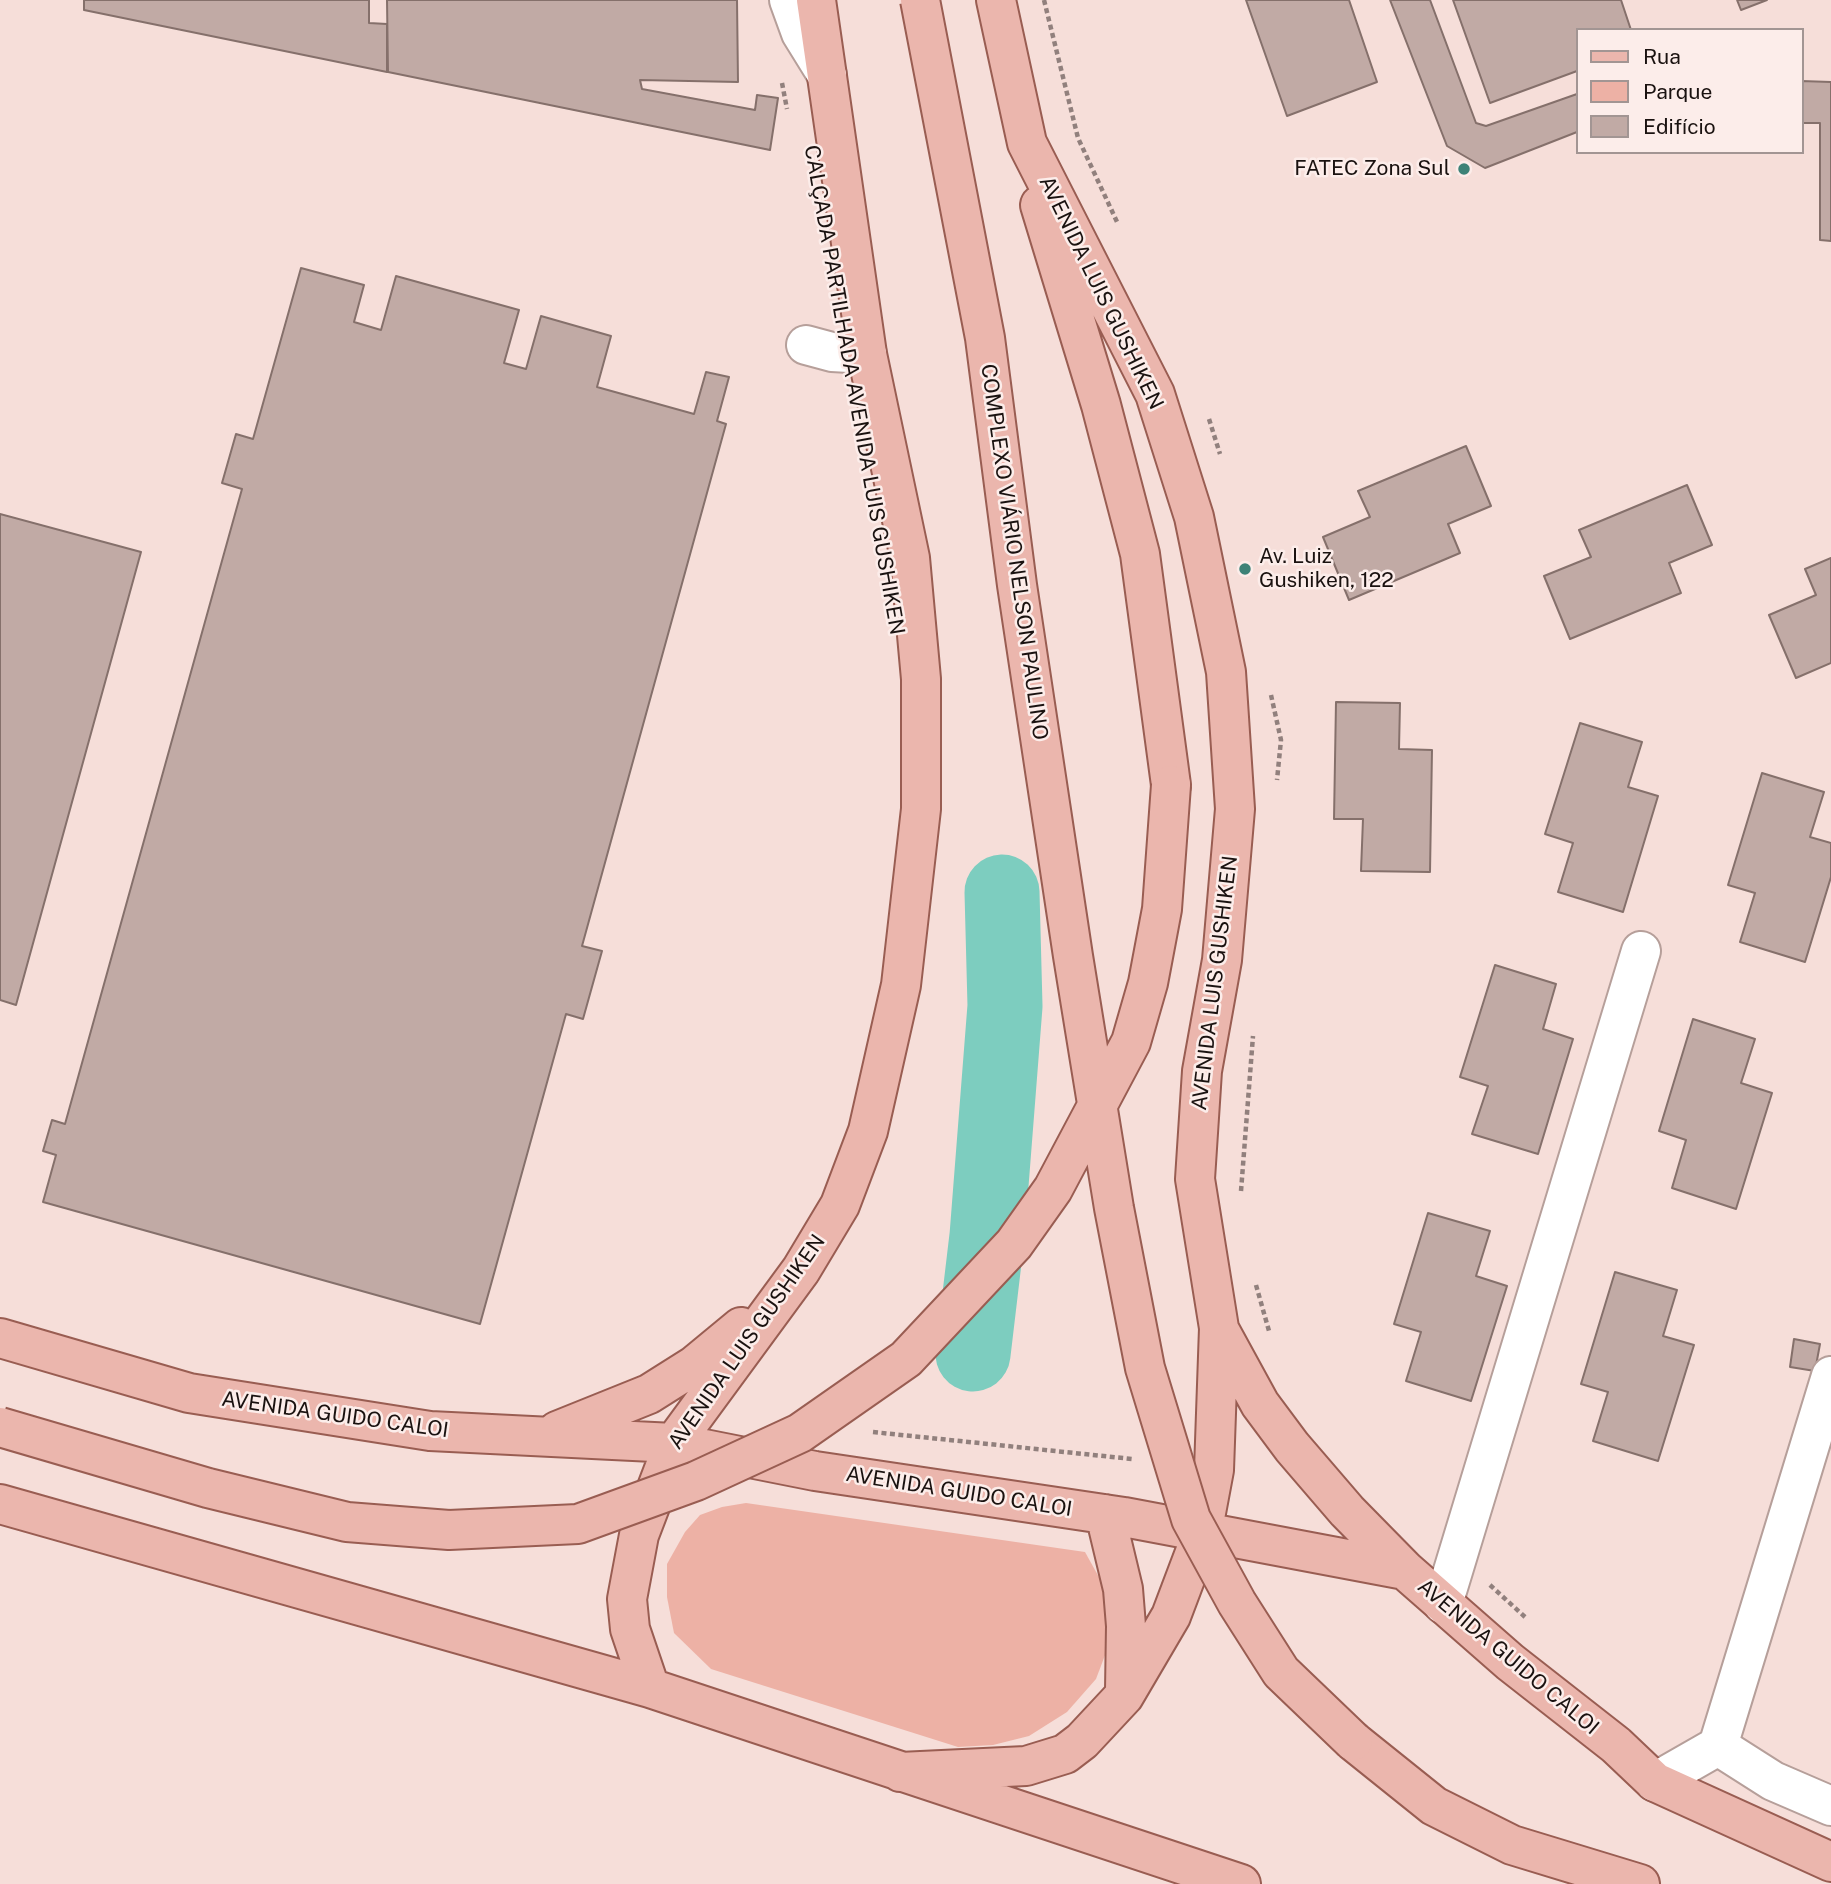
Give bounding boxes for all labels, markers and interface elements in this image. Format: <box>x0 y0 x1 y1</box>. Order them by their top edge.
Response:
legend <box>1576 28 1803 154</box>
text: Rua <box>1643 44 1681 69</box>
text: Parque <box>1643 79 1712 104</box>
text: Edifício <box>1643 114 1716 139</box>
street label: CALÇADA PARTILHADA AVENIDA LUIS GUSHIKEN <box>798 143 910 637</box>
place label: FATEC Zona Sul <box>1294 156 1450 182</box>
marker: FATEC Zona Sul <box>1456 161 1472 177</box>
street label: AVENIDA LUIS GUSHIKEN <box>1033 172 1169 414</box>
street label: COMPLEXO VIÁRIO NELSON PAULINO <box>975 362 1053 742</box>
place label: Av. Luiz Gushiken, 122 <box>1259 544 1394 594</box>
marker: Av. Luiz Gushiken, 122 <box>1237 561 1253 577</box>
street label: AVENIDA LUIS GUSHIKEN <box>1187 854 1243 1112</box>
street label: AVENIDA LUIS GUSHIKEN <box>663 1230 831 1454</box>
street label: AVENIDA GUIDO CALOI <box>220 1387 450 1443</box>
street label: AVENIDA GUIDO CALOI <box>844 1462 1074 1522</box>
street label: AVENIDA GUIDO CALOI <box>1412 1574 1604 1740</box>

